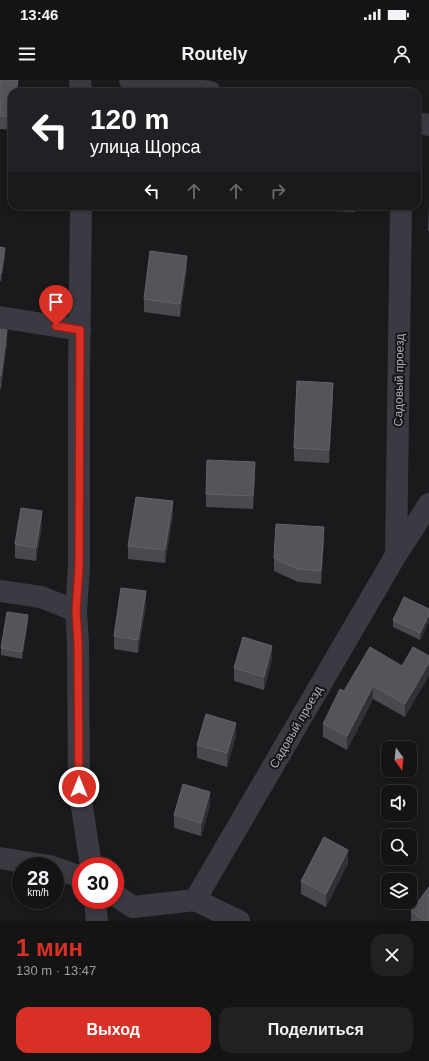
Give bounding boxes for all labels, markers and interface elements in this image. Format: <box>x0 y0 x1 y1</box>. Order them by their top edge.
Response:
text: 13:46 <box>20 6 58 23</box>
icon: menu <box>16 43 38 65</box>
icon: person <box>391 43 413 65</box>
text: Routely <box>181 44 248 64</box>
icon: left <box>24 104 76 156</box>
text: 120 m <box>90 104 169 135</box>
text: улица Щорса <box>90 137 200 157</box>
icon: left <box>141 180 163 202</box>
icon: ahead <box>183 180 205 202</box>
icon: ahead <box>225 180 247 202</box>
icon: right <box>267 180 289 202</box>
pin <box>39 285 73 326</box>
icon: arrive <box>45 291 67 313</box>
street label: Садовый проезд <box>391 334 407 426</box>
street label: Садовый проезд <box>267 683 325 771</box>
north arrow <box>381 741 417 777</box>
map controls <box>381 741 417 909</box>
position arrow <box>58 766 100 808</box>
button: sound <box>381 785 417 821</box>
button: search <box>381 829 417 865</box>
speed limit sign: 30 <box>72 857 124 909</box>
text: 28 <box>27 867 49 889</box>
button: layers <box>381 873 417 909</box>
text: km/h <box>27 887 49 898</box>
text: 1 мин <box>16 934 83 961</box>
button: close <box>371 934 413 976</box>
text: 130 m · 13:47 <box>16 963 96 978</box>
button: Выход <box>16 1007 211 1053</box>
button: Поделиться <box>219 1007 413 1053</box>

